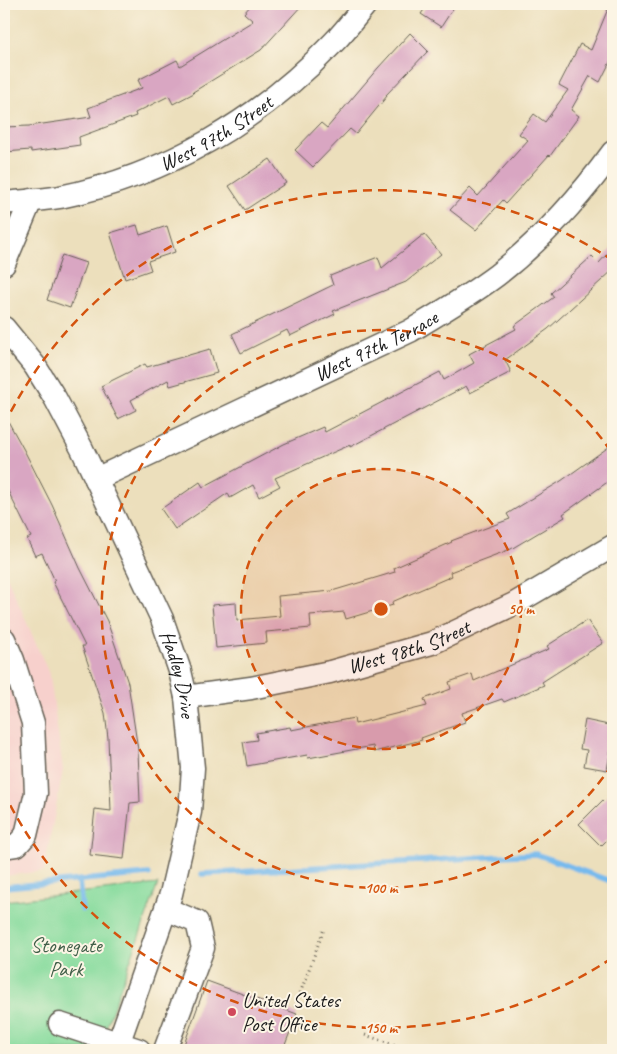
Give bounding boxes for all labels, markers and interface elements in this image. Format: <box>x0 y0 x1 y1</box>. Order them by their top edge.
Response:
street label: West 97th Street <box>156 88 279 177</box>
street label: West 97th Terrace <box>310 304 444 387</box>
centre of rings <box>372 600 390 618</box>
text: 50 m <box>508 600 535 619</box>
street label: West 98th Street <box>345 613 476 679</box>
street label: Hadley Drive <box>154 627 201 721</box>
text: 100 m <box>365 879 399 898</box>
park label: Stonegate Park <box>30 932 104 982</box>
place label: United States Post Office <box>242 987 342 1037</box>
marker: United States Post Office <box>226 1006 238 1018</box>
text: 150 m <box>365 1019 399 1038</box>

